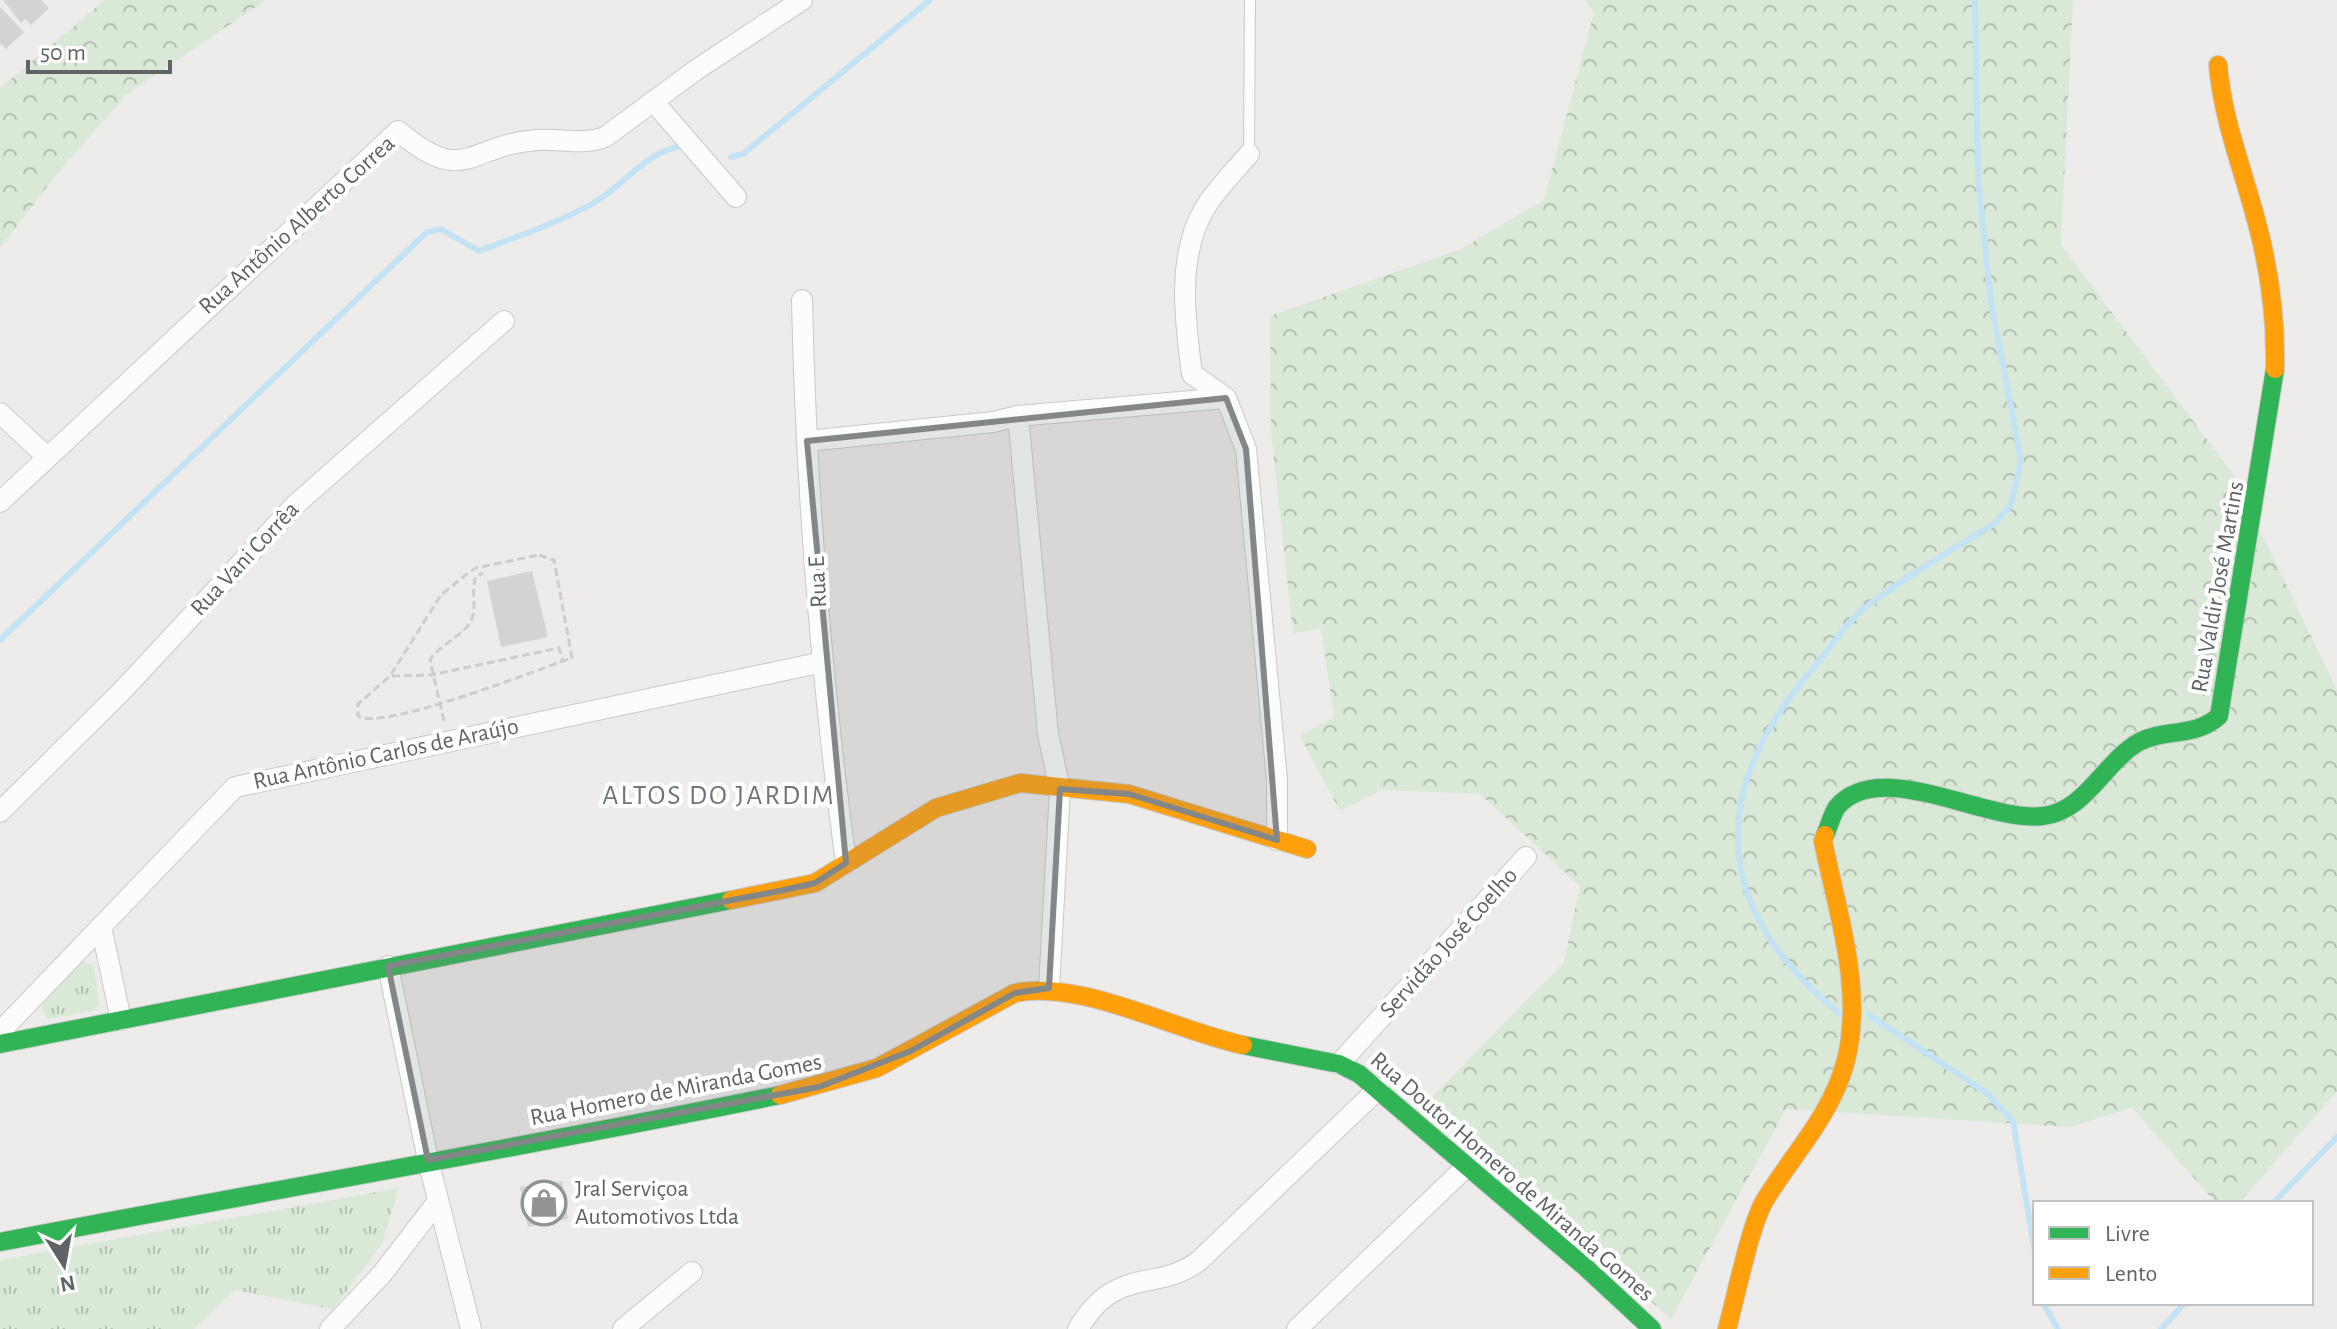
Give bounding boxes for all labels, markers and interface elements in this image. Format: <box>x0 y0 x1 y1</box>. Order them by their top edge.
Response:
scale bar <box>28 24 170 74</box>
text: 50 m <box>40 41 86 65</box>
street label: Rua Antônio Alberto Correa <box>195 131 399 319</box>
street label: Rua Valdir José Martins <box>2188 480 2248 694</box>
street label: Rua Vani Corrêa <box>186 497 304 621</box>
street label: Rua E <box>805 555 831 608</box>
street label: Rua Antônio Carlos de Araújo <box>251 714 521 794</box>
district label: ALTOS DO JARDIM <box>602 782 836 810</box>
street label: Servidão José Coelho <box>1376 863 1522 1023</box>
street label: Rua Doutor Homero de Miranda Gomes <box>1366 1048 1658 1306</box>
street label: Rua Homero de Miranda Gomes <box>528 1050 824 1130</box>
place label: Jral Serviçoa Automotivos Ltda <box>575 1177 739 1229</box>
shop icon: Jral Serviçoa Automotivos Ltda <box>520 1179 568 1227</box>
legend <box>2033 1201 2313 1305</box>
text: Livre <box>2105 1222 2150 1246</box>
north arrow <box>24 1225 104 1305</box>
text: Lento <box>2105 1262 2157 1286</box>
text: N <box>58 1271 77 1296</box>

